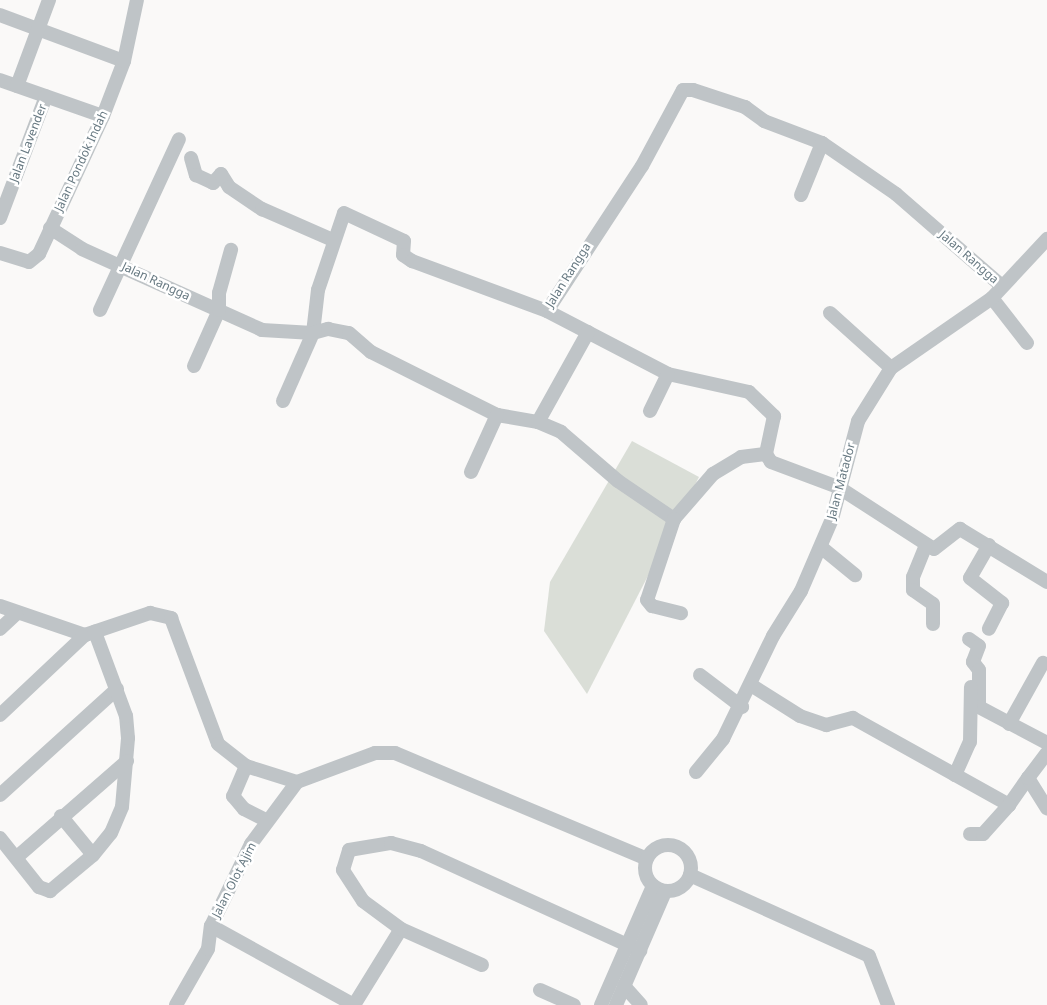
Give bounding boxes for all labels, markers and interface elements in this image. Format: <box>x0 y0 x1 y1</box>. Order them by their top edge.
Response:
street label: Jalan Lavender <box>6 102 50 184</box>
street label: Jalan Pondok Indah <box>51 108 111 214</box>
street label: Jalan Rangga <box>937 227 1001 287</box>
street label: Jalan Rangga <box>542 240 594 310</box>
street label: Jalan Rangga <box>120 259 192 303</box>
street label: Jalan Matador <box>824 441 858 521</box>
street label: Jalan Olot Ajim <box>209 840 259 920</box>

